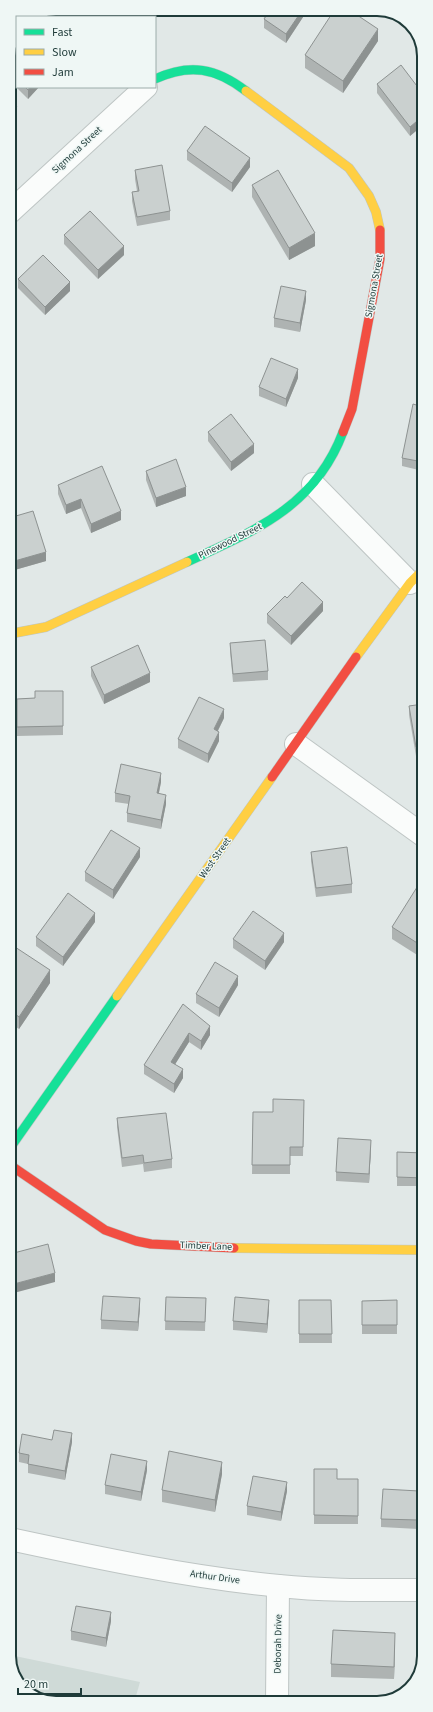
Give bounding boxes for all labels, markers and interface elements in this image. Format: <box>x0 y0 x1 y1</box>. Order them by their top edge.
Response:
legend <box>16 16 156 88</box>
text: Fast <box>52 24 72 41</box>
text: Slow <box>52 44 77 61</box>
text: Jam <box>52 64 74 81</box>
street label: Sigmona Street <box>49 123 106 177</box>
street label: Sigmona Street <box>362 253 387 319</box>
street label: Pinewood Street <box>196 519 265 562</box>
street label: West Street <box>196 834 235 881</box>
street label: Timber Lane <box>180 1238 232 1254</box>
street label: Arthur Drive <box>189 1567 241 1587</box>
street label: Deborah Drive <box>270 1614 286 1674</box>
scale bar <box>18 1670 81 1696</box>
text: 20 m <box>24 1676 48 1693</box>

